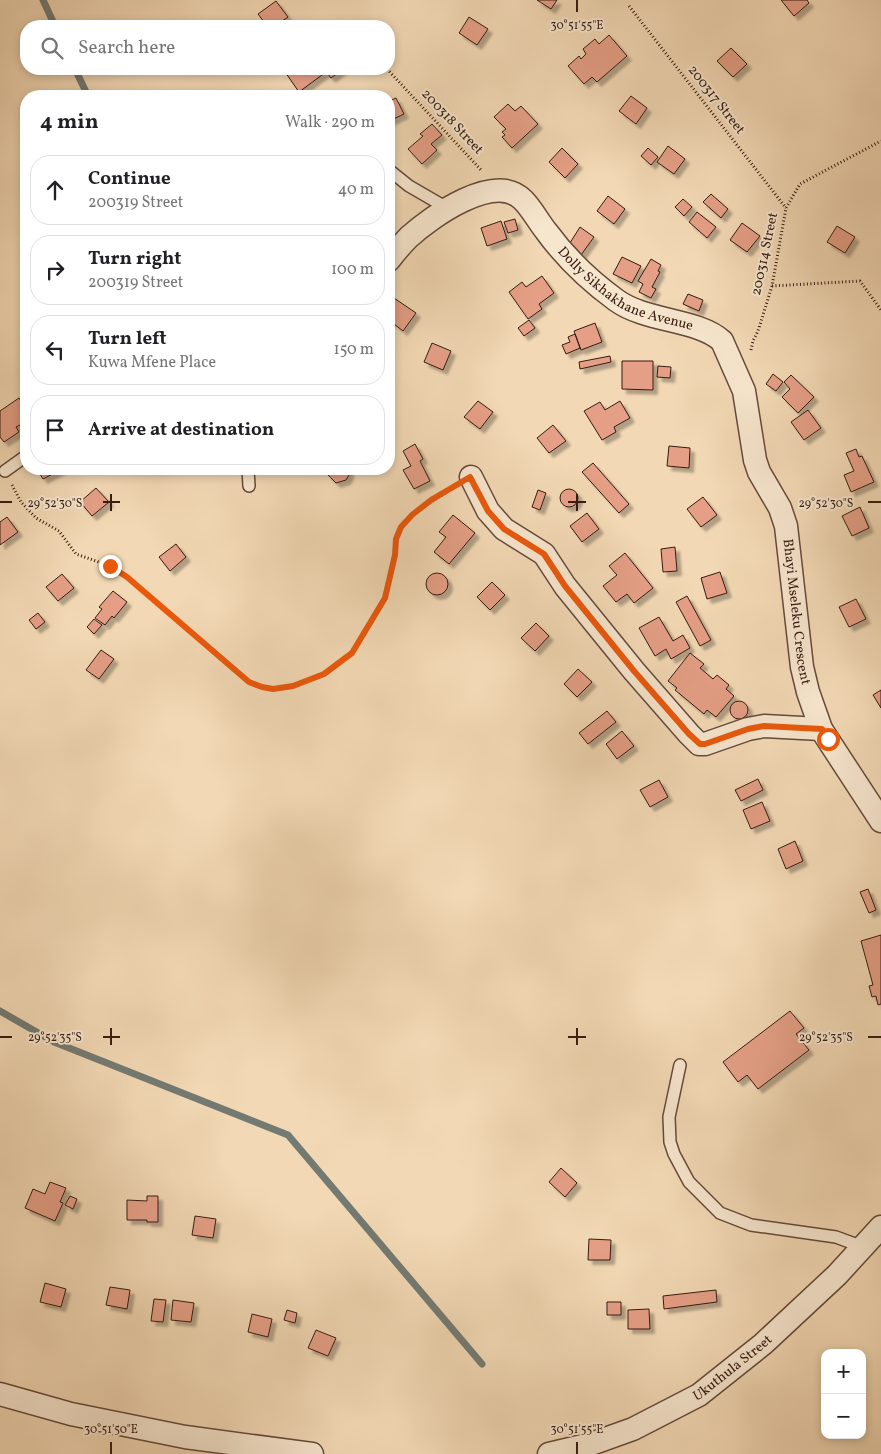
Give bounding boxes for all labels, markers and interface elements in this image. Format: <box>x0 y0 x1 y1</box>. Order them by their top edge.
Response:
text: 30°51'55"E <box>550 18 604 34</box>
search box <box>20 20 395 75</box>
icon: search <box>38 34 66 62</box>
text: Search here <box>78 35 175 61</box>
street label: 200317 Street <box>683 61 749 139</box>
street label: 200318 Street <box>417 85 487 159</box>
text: 4 min <box>40 108 99 137</box>
text: Walk · 290 m <box>285 112 375 134</box>
text: Continue <box>88 166 171 192</box>
icon: ahead <box>41 176 69 204</box>
text: 40 m <box>338 179 374 201</box>
text: 200319 Street <box>88 192 183 214</box>
street label: 200314 Street <box>747 211 783 297</box>
street label: Dolly Sikhakhane Avenue <box>553 242 696 335</box>
text: Turn right <box>88 246 181 272</box>
icon: right <box>41 256 69 284</box>
text: 100 m <box>331 259 374 281</box>
text: 200319 Street <box>88 272 183 294</box>
text: Turn left <box>88 326 167 352</box>
icon: left <box>41 336 69 364</box>
text: 150 m <box>333 339 374 361</box>
text: Kuwa Mfene Place <box>88 352 216 374</box>
icon: arrive <box>41 416 69 444</box>
text: Arrive at destination <box>88 417 274 443</box>
text: 29°52'30"S <box>28 496 82 512</box>
text: 29°52'30"S <box>799 496 853 512</box>
street label: Bhayi Mseleku Crescent <box>778 538 815 687</box>
route end <box>99 555 122 578</box>
route start <box>817 728 840 751</box>
text: 29°52'35"S <box>28 1030 82 1046</box>
text: 29°52'35"S <box>799 1030 853 1046</box>
street label: Ukuthula Street <box>690 1330 777 1406</box>
map controls <box>821 1349 866 1439</box>
button: + <box>821 1349 866 1394</box>
button: − <box>821 1394 866 1439</box>
text: 30°51'50"E <box>84 1422 138 1438</box>
text: 30°51'55"E <box>550 1422 604 1438</box>

